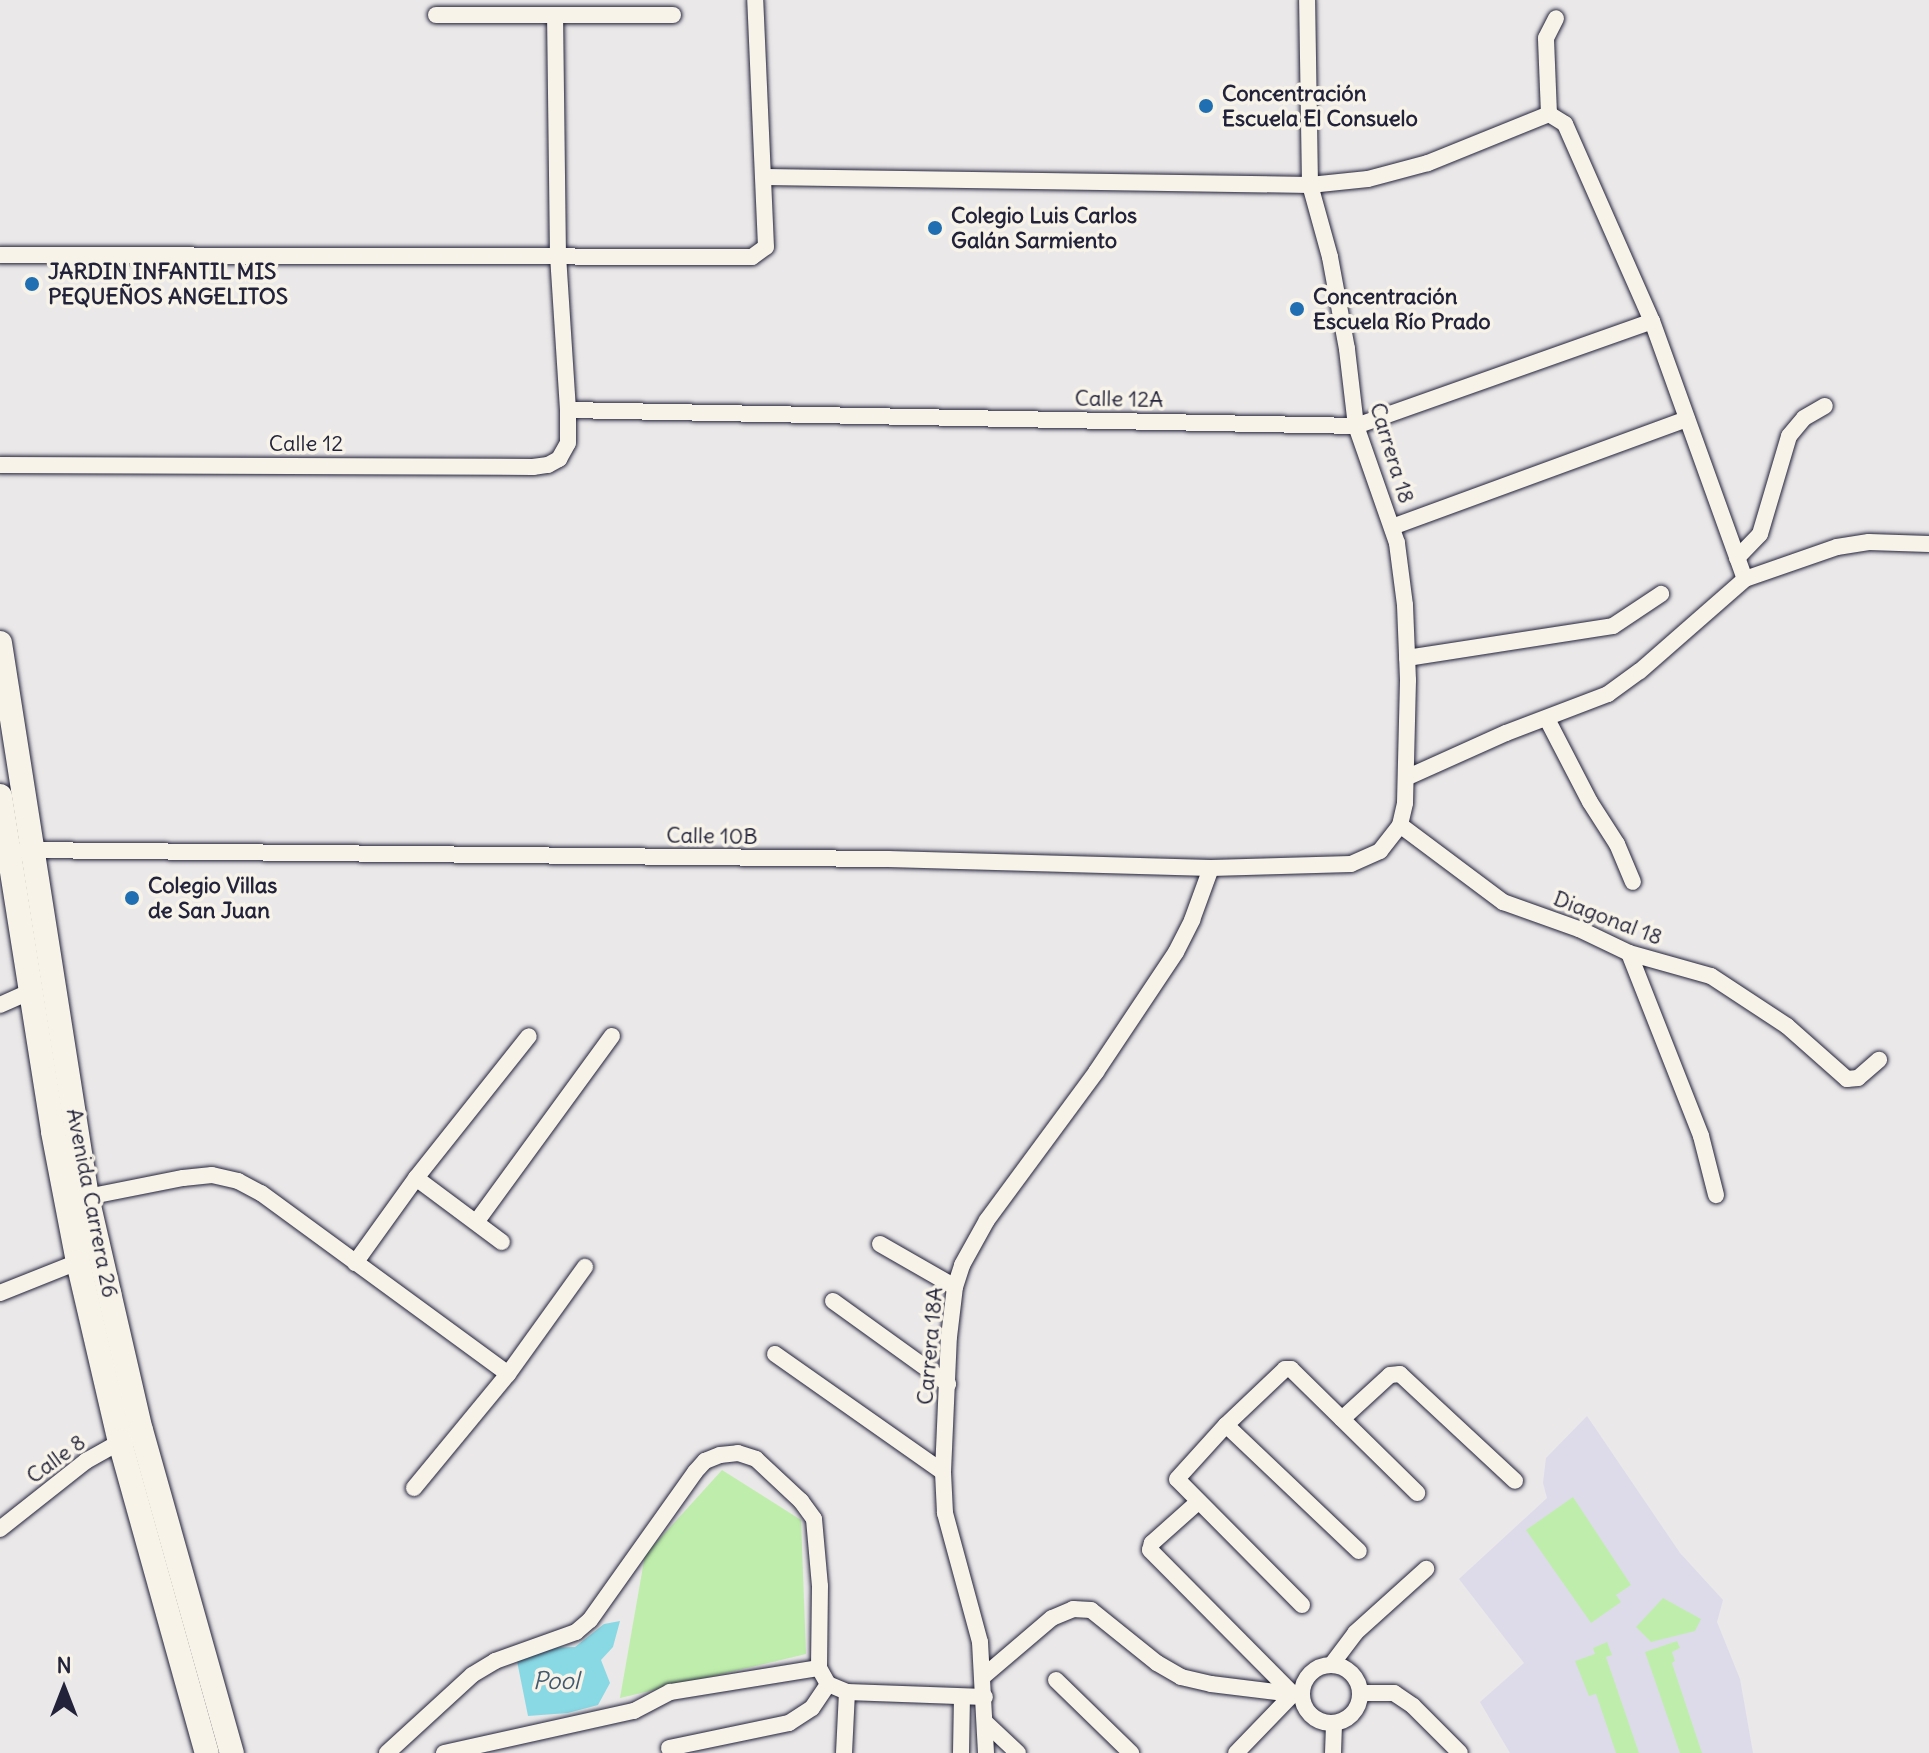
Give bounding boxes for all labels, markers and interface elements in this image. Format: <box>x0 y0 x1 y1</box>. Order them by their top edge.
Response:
place label: Concentración Escuela El Consuelo <box>1222 80 1418 132</box>
marker: Concentración Escuela El Consuelo <box>1197 97 1215 115</box>
place label: Colegio Luis Carlos Galán Sarmiento <box>951 202 1137 254</box>
marker: Colegio Luis Carlos Galán Sarmiento <box>926 219 944 237</box>
place label: JARDIN INFANTIL MIS PEQUEÑOS ANGELITOS <box>48 258 288 310</box>
marker: JARDIN INFANTIL MIS PEQUEÑOS ANGELITOS <box>23 275 41 293</box>
place label: Concentración Escuela Río Prado <box>1313 283 1491 334</box>
marker: Concentración Escuela Río Prado <box>1288 300 1306 318</box>
street label: Calle 12A <box>1074 385 1164 413</box>
street label: Carrera 18 <box>1364 399 1420 507</box>
street label: Calle 12 <box>269 431 343 457</box>
street label: Calle 10B <box>666 822 758 850</box>
place label: Colegio Villas de San Juan <box>148 872 277 924</box>
street label: Diagonal 18 <box>1550 885 1666 951</box>
marker: Colegio Villas de San Juan <box>123 889 141 907</box>
street label: Avenida Carrera 26 <box>61 1106 123 1300</box>
street label: Carrera 18A <box>912 1286 948 1406</box>
street label: Calle 8 <box>21 1429 91 1489</box>
north arrow <box>24 1649 104 1729</box>
text: N <box>56 1651 72 1679</box>
water label: Pool <box>533 1667 579 1695</box>

